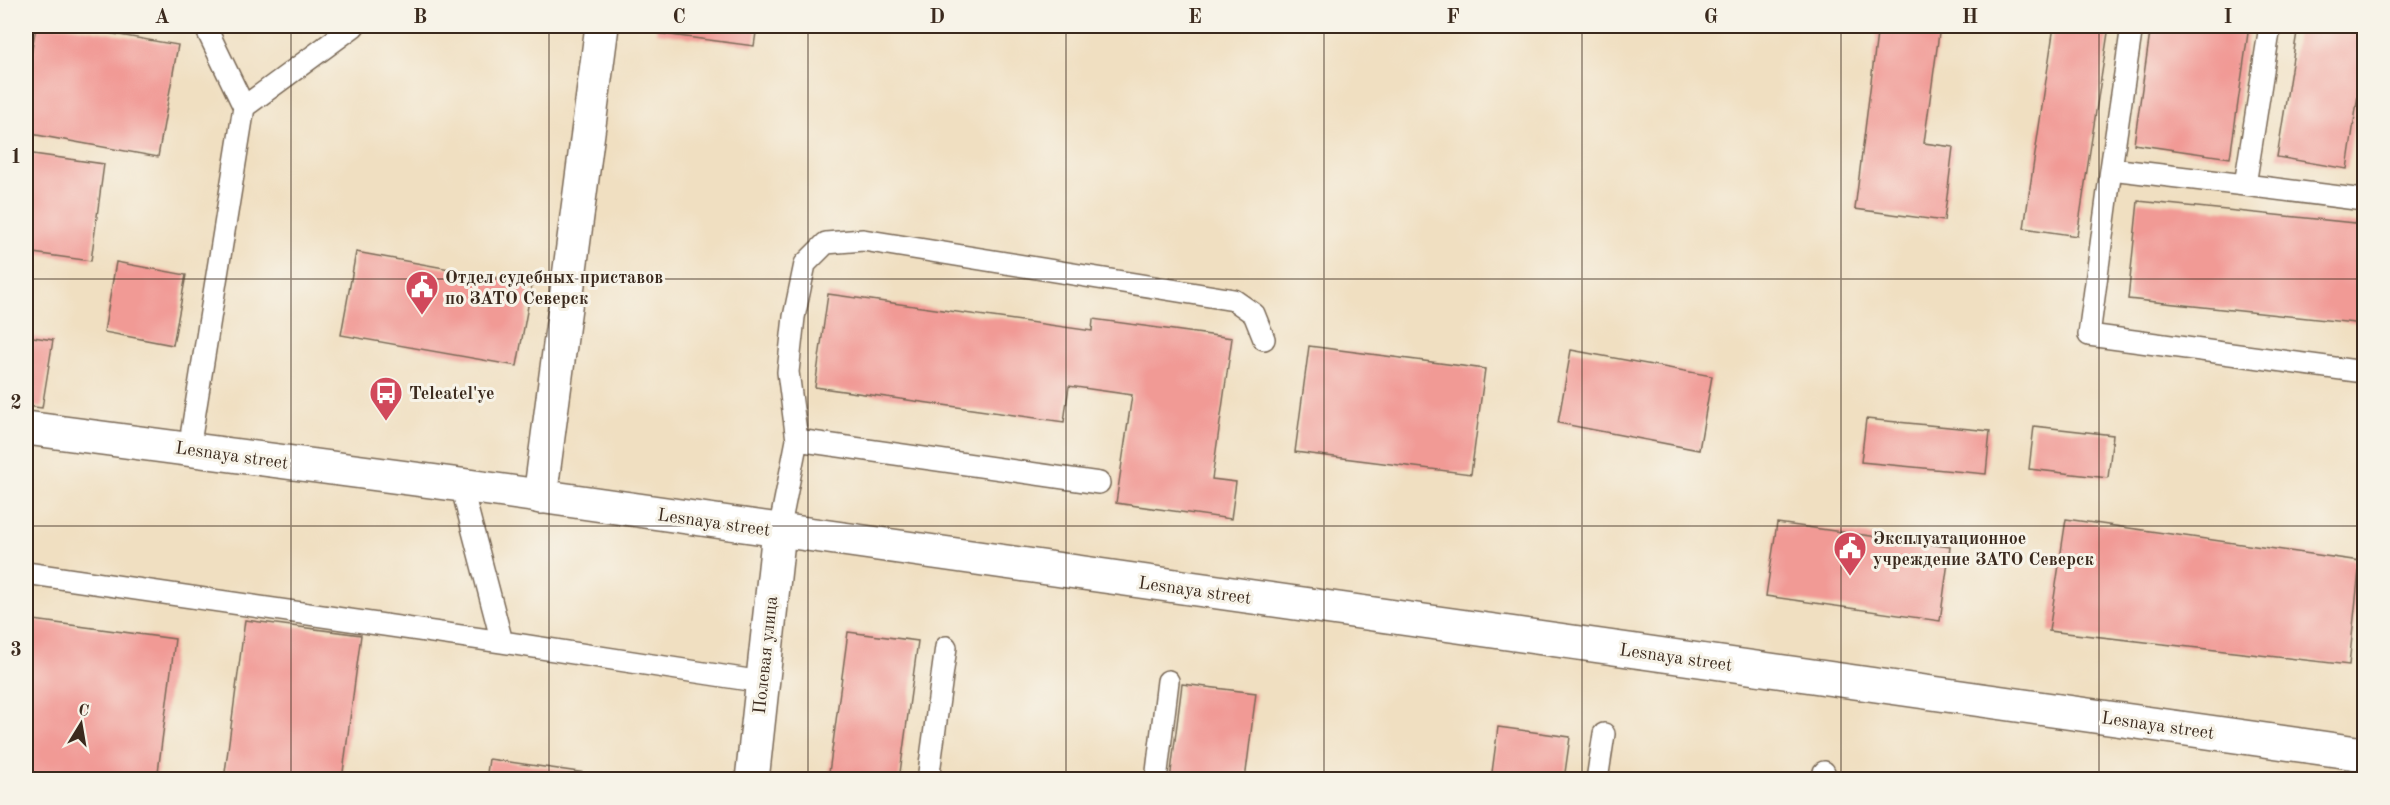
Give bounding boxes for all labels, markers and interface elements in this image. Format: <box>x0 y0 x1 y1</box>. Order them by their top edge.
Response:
text: A <box>154 8 170 28</box>
text: B <box>413 8 427 28</box>
text: C <box>672 8 686 28</box>
text: D <box>929 8 945 28</box>
text: E <box>1188 8 1202 28</box>
text: F <box>1446 8 1460 28</box>
text: G <box>1704 8 1718 28</box>
text: H <box>1962 8 1978 28</box>
text: I <box>2224 8 2232 28</box>
text: 1 <box>10 148 22 168</box>
public building icon: Отдел судебных приставов по ЗАТО Северск <box>404 269 440 316</box>
place label: Отдел судебных приставов по ЗАТО Северск <box>445 269 663 308</box>
bus stop icon: Teleatel'ye <box>368 375 404 422</box>
place label: Teleatel'ye <box>409 385 494 403</box>
text: 2 <box>10 394 22 414</box>
street label: Lesnaya street <box>174 439 289 473</box>
street label: Lesnaya street <box>656 506 771 540</box>
public building icon: Эксплуатационное учреждение ЗАТО Северск <box>1832 530 1868 577</box>
place label: Эксплуатационное учреждение ЗАТО Северск <box>1873 530 2095 569</box>
street label: Lesnaya street <box>1137 574 1252 608</box>
street label: Полевая улица <box>751 595 781 715</box>
text: 3 <box>10 641 22 661</box>
street label: Lesnaya street <box>1618 641 1733 675</box>
north arrow <box>51 694 111 754</box>
text: С <box>77 702 90 720</box>
street label: Lesnaya street <box>2100 709 2215 743</box>

